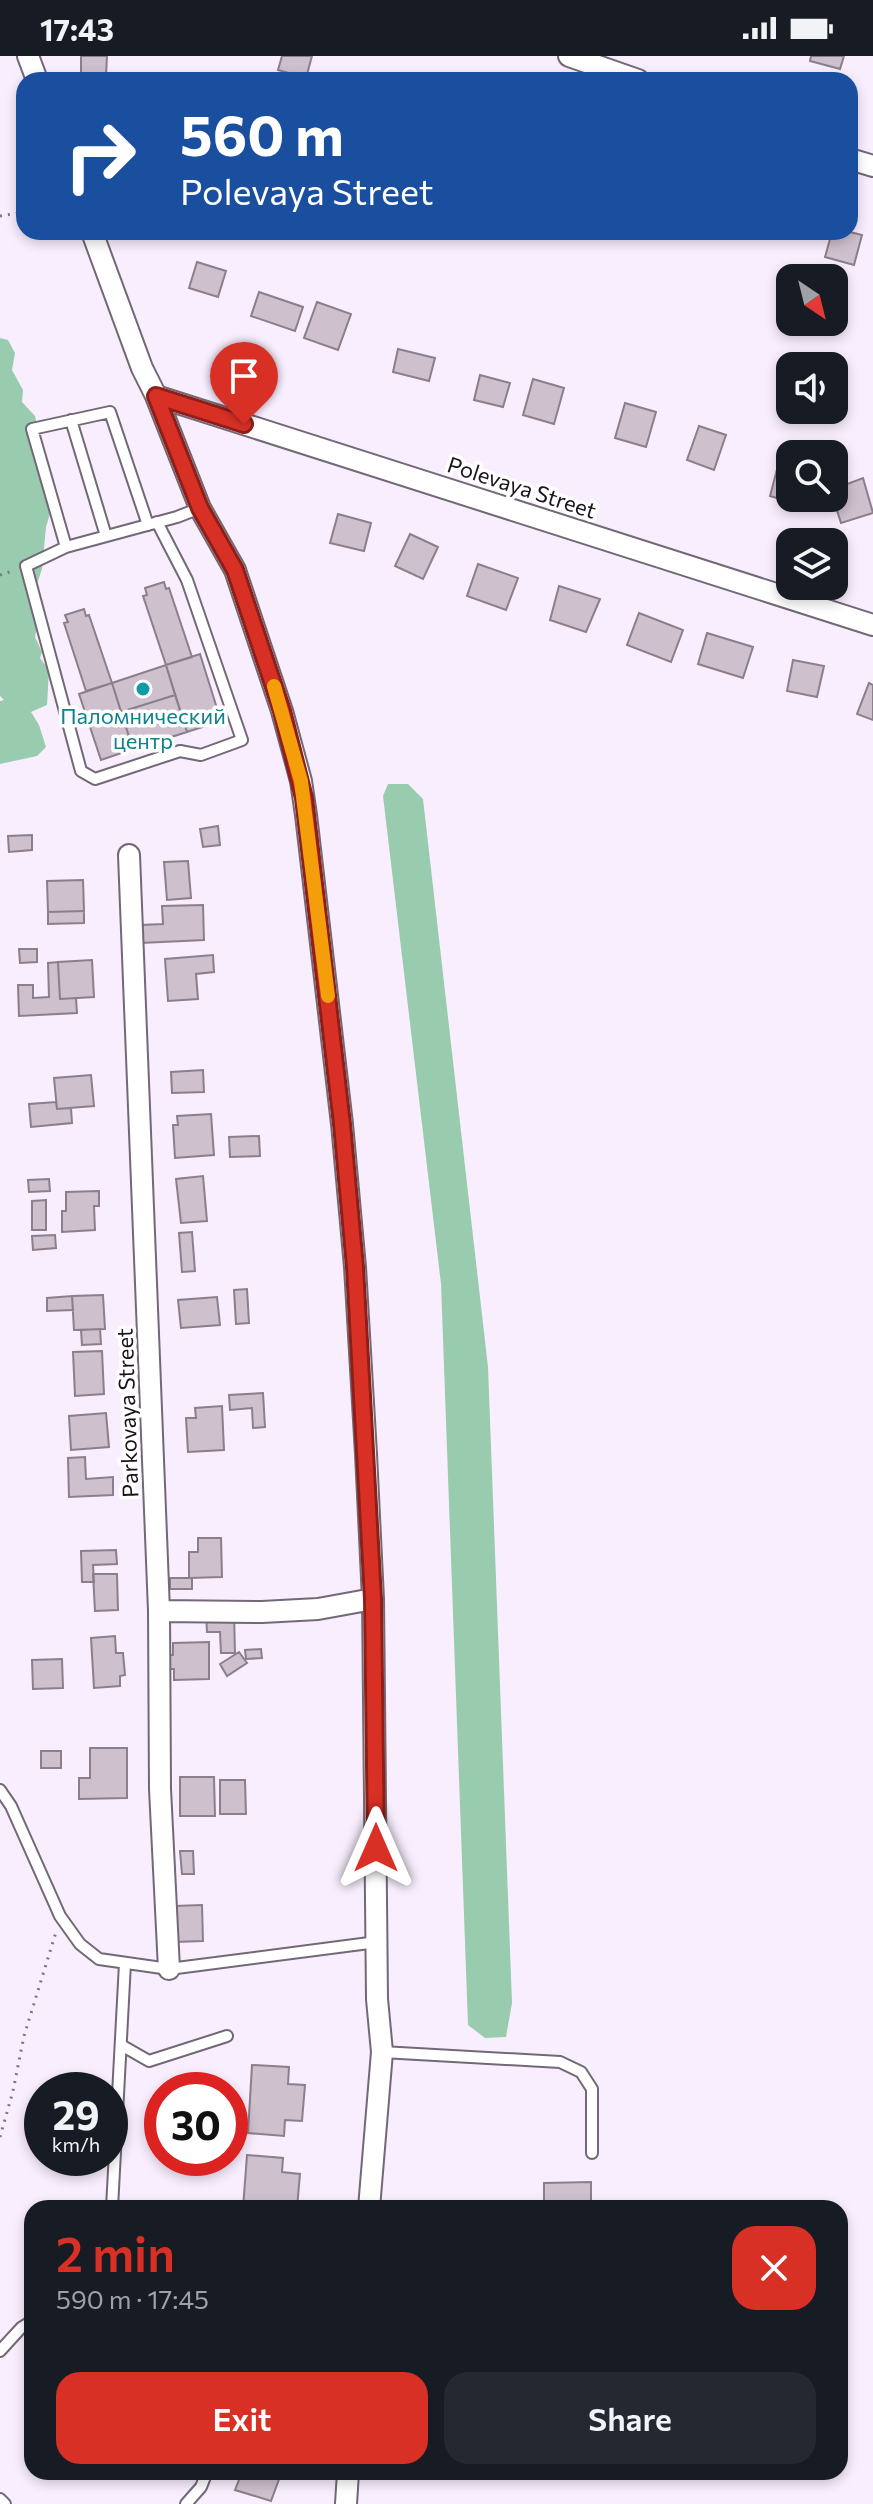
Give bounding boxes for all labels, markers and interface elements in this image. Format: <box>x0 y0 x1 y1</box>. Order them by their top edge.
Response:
text: 17:43 <box>40 10 114 47</box>
text: 560 m <box>180 99 344 168</box>
icon: right <box>48 104 152 208</box>
text: Polevaya Street <box>180 168 433 212</box>
north arrow <box>776 264 848 336</box>
map controls <box>776 264 848 600</box>
pin <box>210 342 278 424</box>
button: sound <box>776 352 848 424</box>
icon: arrive <box>222 354 266 398</box>
button: search <box>776 440 848 512</box>
street label: Polevaya Street <box>444 450 600 524</box>
button: layers <box>776 528 848 600</box>
marker: Паломнический центр <box>134 680 152 698</box>
place label: Паломнический центр <box>60 702 226 754</box>
street label: Parkovaya Street <box>111 1328 143 1498</box>
position arrow <box>334 1806 418 1890</box>
speed limit sign: 30 <box>144 2072 248 2176</box>
text: 29 <box>52 2089 100 2138</box>
text: km/h <box>52 2132 100 2156</box>
text: 2 min <box>56 2223 175 2282</box>
button: close <box>732 2226 816 2310</box>
text: 590 m · 17:45 <box>56 2283 209 2314</box>
button: Exit <box>56 2372 428 2464</box>
button: Share <box>444 2372 816 2464</box>

